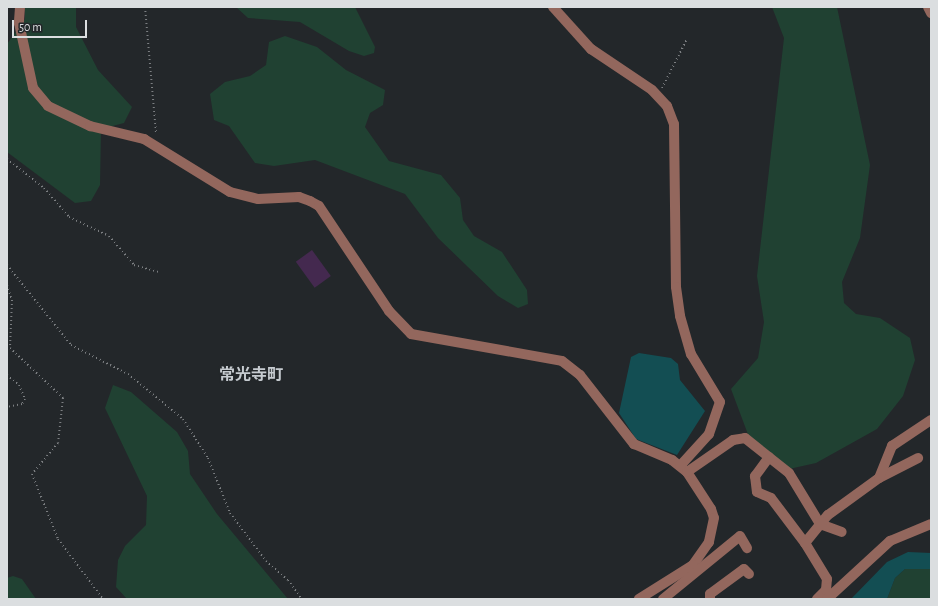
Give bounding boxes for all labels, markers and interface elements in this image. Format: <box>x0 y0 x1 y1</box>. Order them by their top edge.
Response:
scale bar <box>14 12 89 38</box>
text: 50 m <box>19 21 42 33</box>
district label: 常光寺町 <box>219 365 283 385</box>

